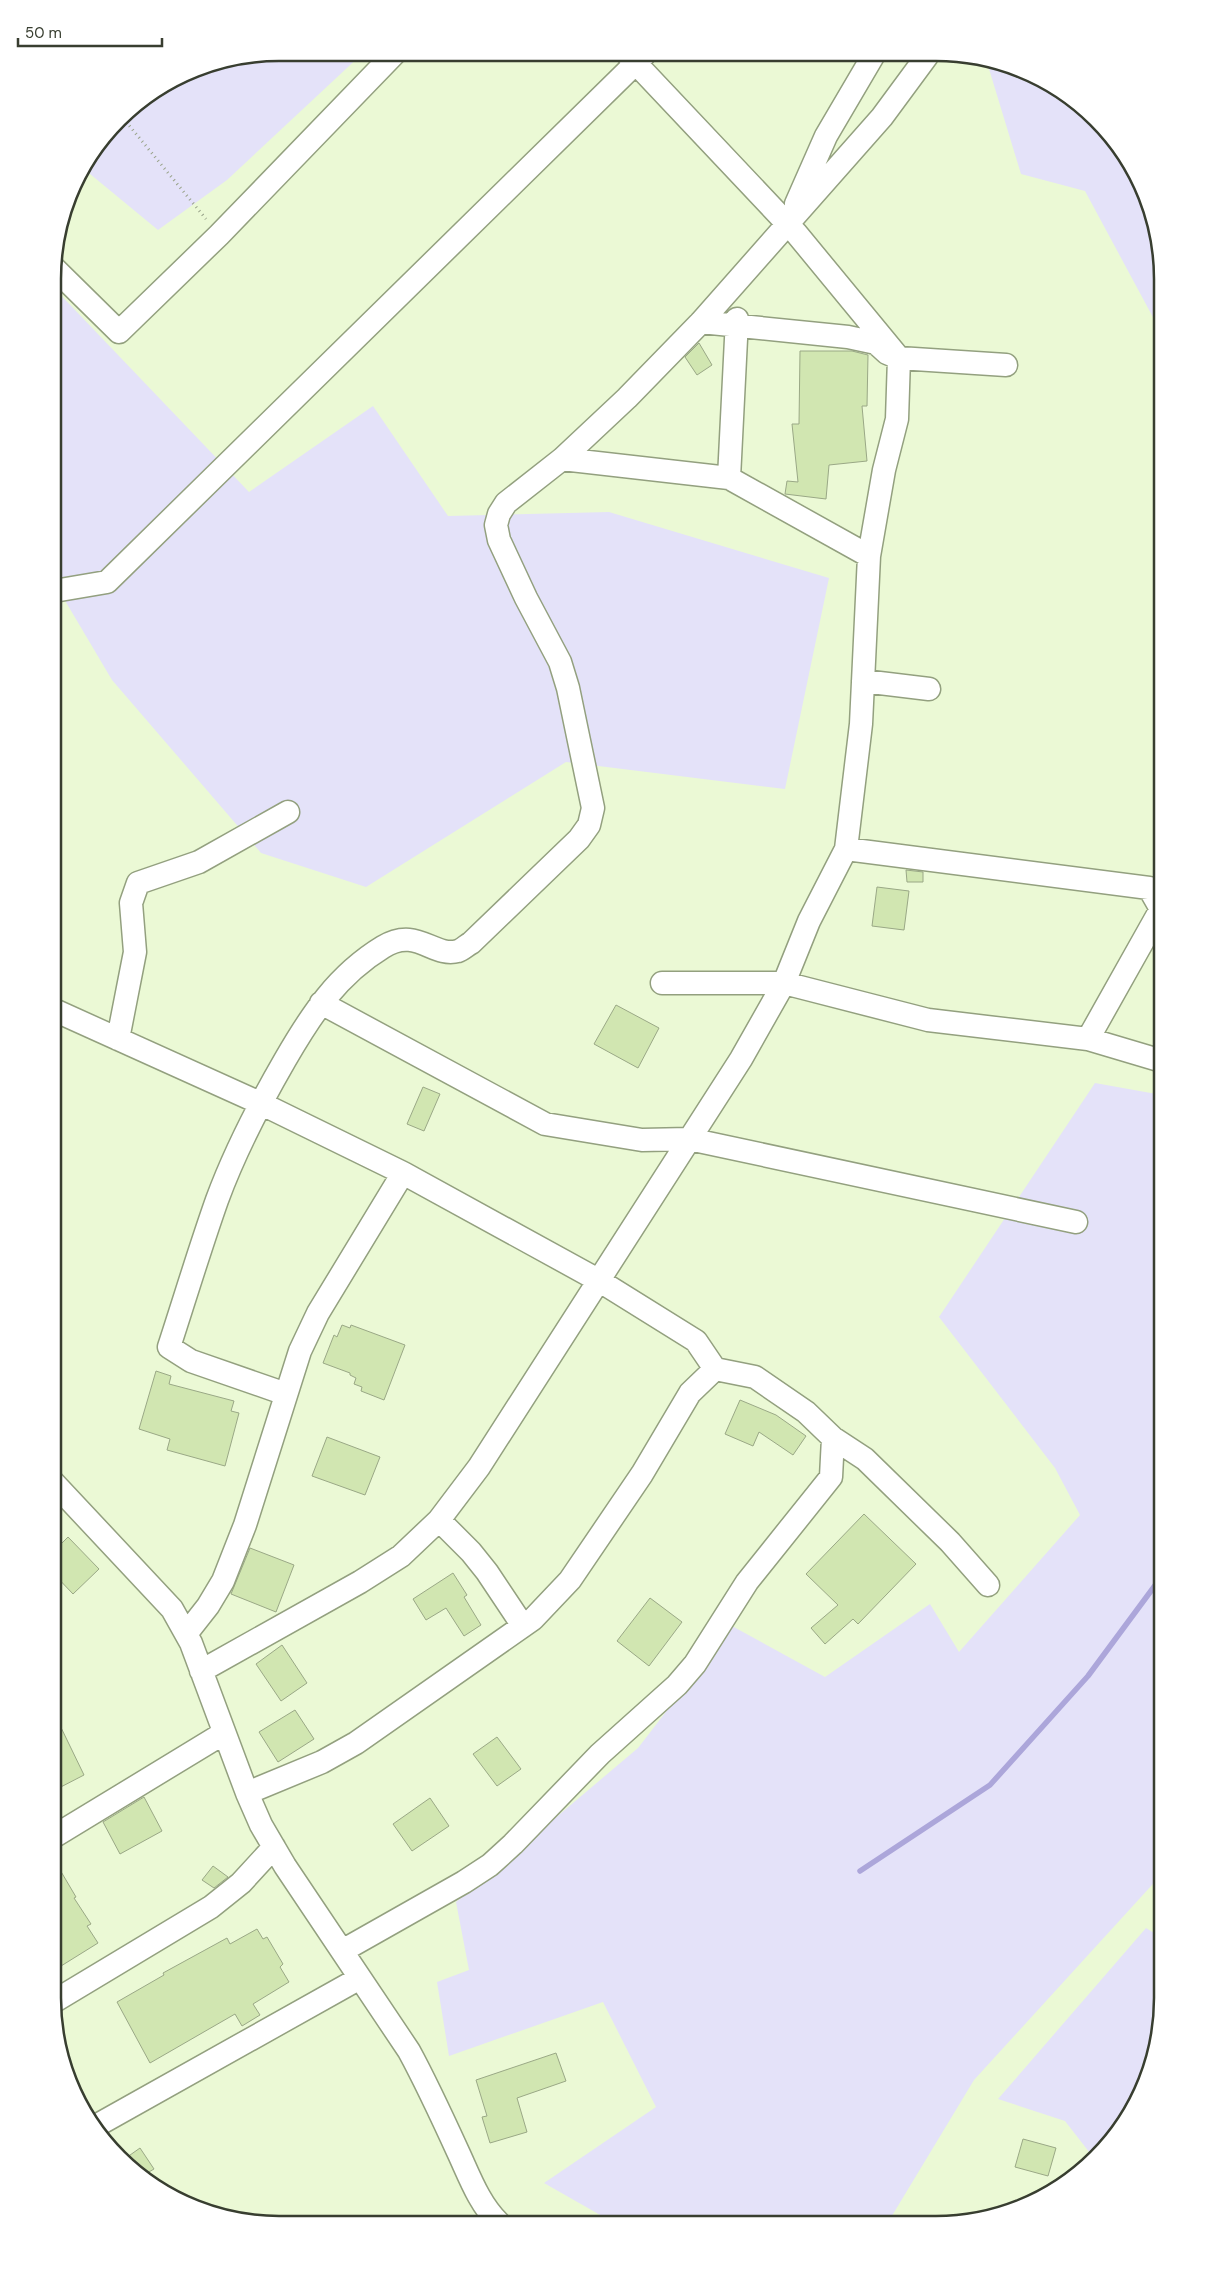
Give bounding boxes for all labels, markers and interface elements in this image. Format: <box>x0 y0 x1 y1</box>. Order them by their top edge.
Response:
scale bar <box>18 15 161 47</box>
text: 50 m <box>25 23 62 43</box>

